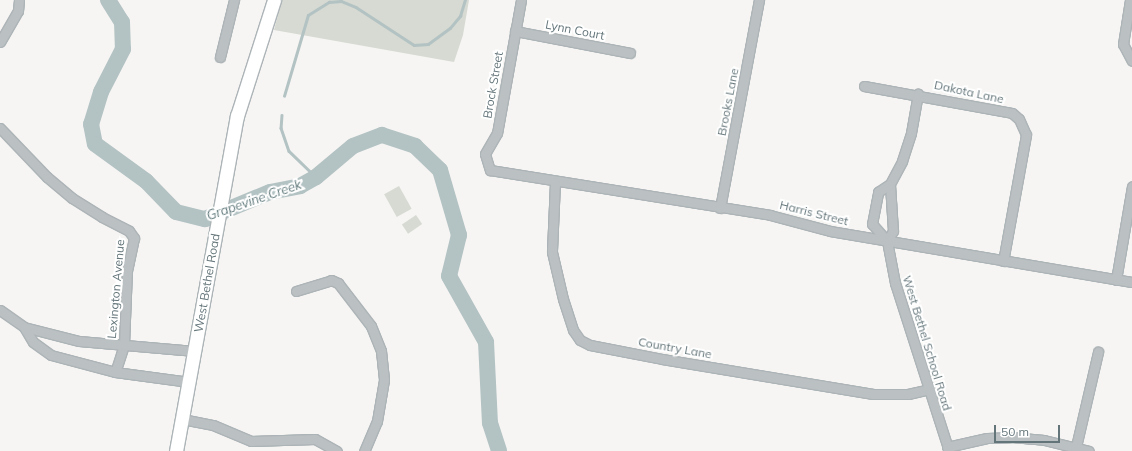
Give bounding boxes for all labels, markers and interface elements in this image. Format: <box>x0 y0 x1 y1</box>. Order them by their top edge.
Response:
street label: Lynn Court <box>544 17 606 43</box>
street label: Brock Street <box>480 50 506 120</box>
street label: Brooks Lane <box>714 67 742 137</box>
street label: Dakota Lane <box>933 78 1005 106</box>
water label: Grapevine Creek <box>205 176 303 224</box>
street label: Harris Street <box>778 198 850 228</box>
street label: West Bethel Road <box>191 232 223 334</box>
street label: Lexington Avenue <box>104 239 128 339</box>
street label: West Bethel School Road <box>900 274 954 412</box>
street label: Country Lane <box>637 334 713 362</box>
scale bar <box>996 417 1062 443</box>
text: 50 m <box>1001 424 1029 439</box>

